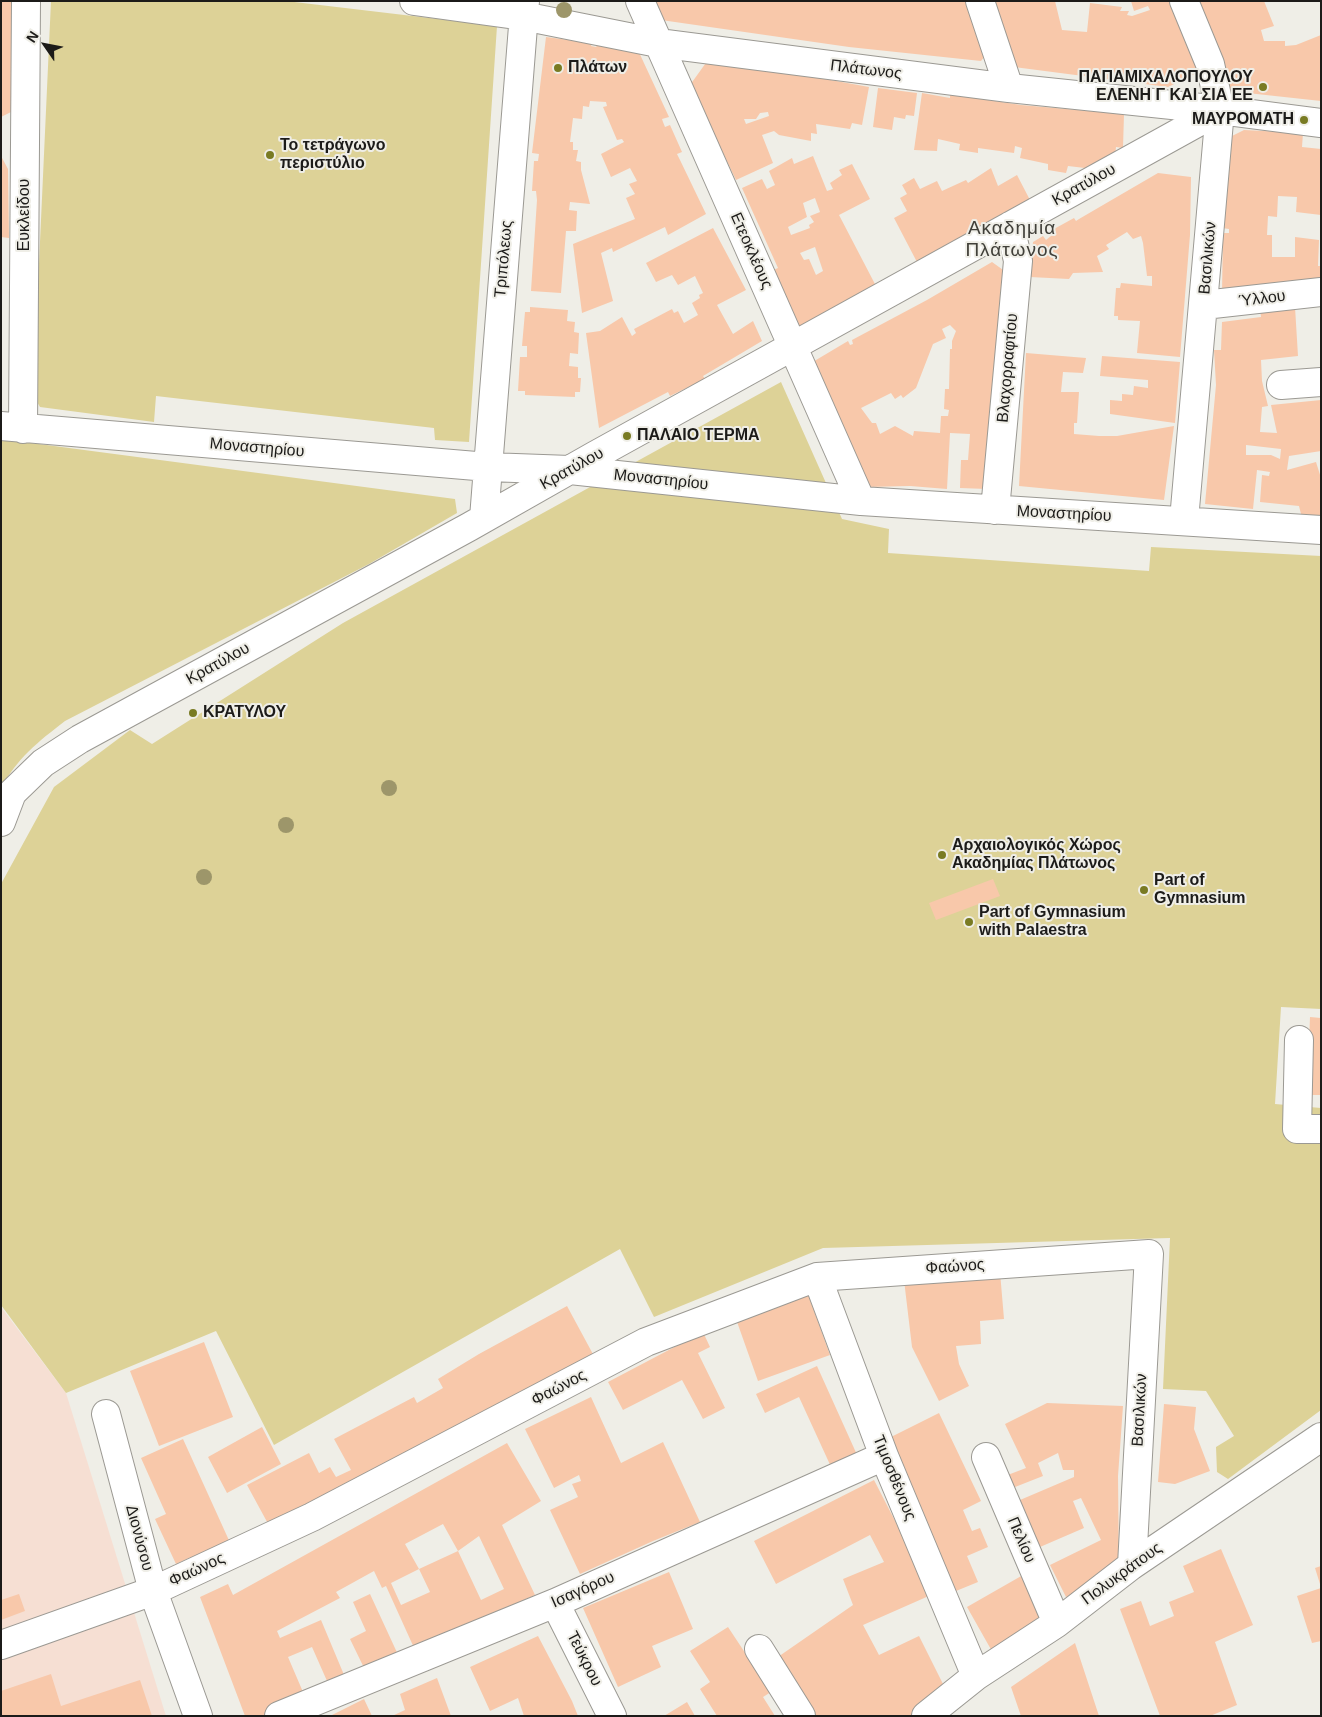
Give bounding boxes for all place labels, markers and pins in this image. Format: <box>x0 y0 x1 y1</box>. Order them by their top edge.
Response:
place label: Πλάτων <box>568 58 627 78</box>
marker: Πλάτων <box>552 62 564 74</box>
place label: ΠΑΠΑΜΙΧΑΛΟΠΟΥΛΟΥ ΕΛΕΝΗ Γ ΚΑΙ ΣΙΑ ΕΕ <box>1078 68 1253 106</box>
marker: ΠΑΠΑΜΙΧΑΛΟΠΟΥΛΟΥ ΕΛΕΝΗ Γ ΚΑΙ ΣΙΑ ΕΕ <box>1257 81 1269 93</box>
place label: ΜΑΥΡΟΜΑΤΗ <box>1192 110 1294 130</box>
marker: ΜΑΥΡΟΜΑΤΗ <box>1298 114 1310 126</box>
place label: Το τετράγωνο περιστύλιο <box>280 136 386 174</box>
marker: Το τετράγωνο περιστύλιο <box>264 149 276 161</box>
place label: ΠΑΛΑΙΟ ΤΕΡΜΑ <box>637 426 760 446</box>
marker: ΠΑΛΑΙΟ ΤΕΡΜΑ <box>621 430 633 442</box>
place label: ΚΡΑΤΥΛΟΥ <box>203 703 286 723</box>
marker: ΚΡΑΤΥΛΟΥ <box>187 707 199 719</box>
place label: Αρχαιολογικός Χώρος Ακαδημίας Πλάτωνος <box>952 836 1121 874</box>
marker: Αρχαιολογικός Χώρος Ακαδημίας Πλάτωνος <box>936 849 948 861</box>
place label: Part of Gymnasium <box>1154 871 1246 909</box>
marker: Part of Gymnasium <box>1138 884 1150 896</box>
place label: Part of Gymnasium with Palaestra <box>979 903 1126 941</box>
marker: Part of Gymnasium with Palaestra <box>963 916 975 928</box>

